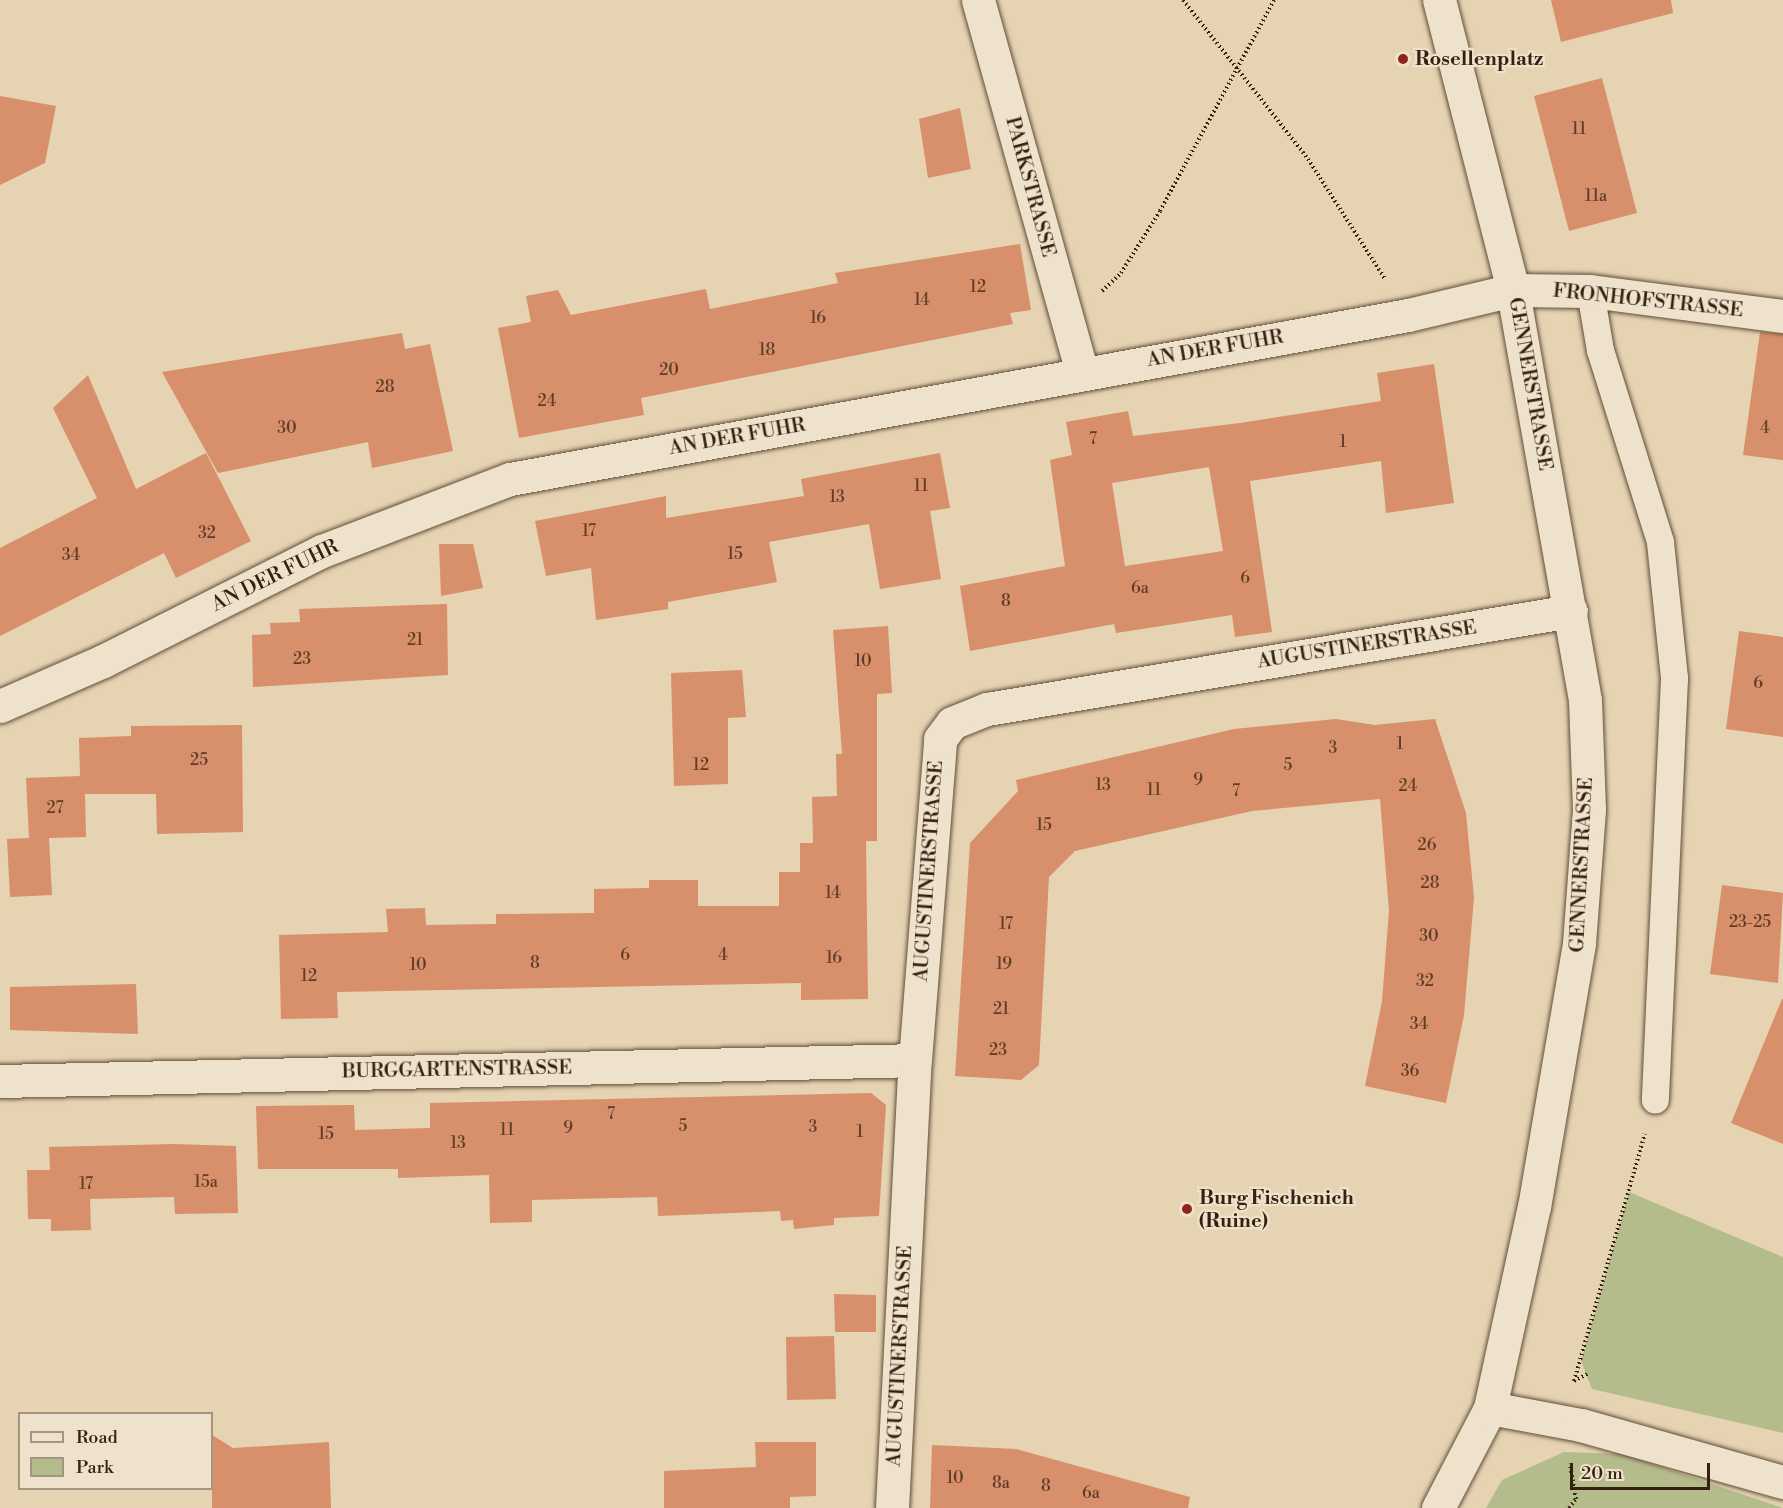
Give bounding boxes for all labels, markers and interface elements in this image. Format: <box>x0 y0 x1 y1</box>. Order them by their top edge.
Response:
place label: Rosellenplatz <box>1415 47 1543 71</box>
marker: Rosellenplatz <box>1396 52 1410 66</box>
street label: PARKSTRASSE <box>1000 114 1060 260</box>
house number: 11 <box>1572 119 1586 139</box>
house number: 11a <box>1585 186 1607 206</box>
house number: 12 <box>970 277 986 297</box>
street label: FRONHOFSTRASSE <box>1552 279 1744 323</box>
house number: 14 <box>914 290 930 310</box>
street label: GENNERSTRASSE <box>1503 296 1557 472</box>
house number: 16 <box>810 308 826 328</box>
street label: AN DER FUHR <box>1145 325 1285 373</box>
house number: 18 <box>759 340 775 360</box>
house number: 20 <box>659 360 679 380</box>
house number: 28 <box>376 377 394 397</box>
house number: 24 <box>538 391 556 411</box>
street label: AN DER FUHR <box>667 413 807 461</box>
house number: 30 <box>277 418 297 438</box>
house number: 4 <box>1760 418 1770 438</box>
house number: 7 <box>1089 429 1097 449</box>
house number: 1 <box>1340 432 1346 452</box>
house number: 11 <box>914 476 928 496</box>
house number: 13 <box>829 487 845 507</box>
house number: 17 <box>582 521 596 541</box>
house number: 32 <box>198 523 216 543</box>
street label: AN DER FUHR <box>208 535 342 617</box>
house number: 15 <box>727 544 743 564</box>
house number: 34 <box>62 545 80 565</box>
house number: 6 <box>1240 568 1250 588</box>
house number: 6a <box>1131 578 1149 598</box>
house number: 8 <box>1001 591 1011 611</box>
street label: AUGUSTINERSTRASSE <box>1256 616 1478 674</box>
house number: 21 <box>407 630 423 650</box>
house number: 23 <box>293 649 311 669</box>
house number: 10 <box>855 651 871 671</box>
house number: 6 <box>1753 673 1763 693</box>
house number: 1 <box>1397 734 1403 754</box>
house number: 3 <box>1329 738 1337 758</box>
house number: 25 <box>190 750 208 770</box>
house number: 12 <box>693 755 709 775</box>
house number: 5 <box>1284 755 1292 775</box>
street label: AUGUSTINERSTRASSE <box>909 760 949 982</box>
house number: 9 <box>1193 770 1203 790</box>
house number: 13 <box>1095 775 1111 795</box>
house number: 24 <box>1399 776 1417 796</box>
street label: GENNERSTRASSE <box>1565 777 1599 953</box>
house number: 11 <box>1147 780 1161 800</box>
house number: 7 <box>1232 781 1240 801</box>
house number: 27 <box>46 798 64 818</box>
house number: 15 <box>1036 815 1052 835</box>
house number: 26 <box>1418 835 1436 855</box>
house number: 28 <box>1421 873 1439 893</box>
house number: 14 <box>825 883 841 903</box>
house number: 23-25 <box>1729 912 1771 932</box>
house number: 17 <box>999 914 1013 934</box>
house number: 30 <box>1419 926 1439 946</box>
house number: 6 <box>620 945 630 965</box>
house number: 4 <box>718 945 728 965</box>
house number: 16 <box>826 948 842 968</box>
house number: 8 <box>530 953 540 973</box>
house number: 19 <box>996 954 1012 974</box>
house number: 10 <box>410 955 426 975</box>
house number: 12 <box>301 966 317 986</box>
house number: 32 <box>1416 971 1434 991</box>
house number: 21 <box>993 999 1009 1019</box>
house number: 34 <box>1410 1014 1428 1034</box>
house number: 23 <box>989 1040 1007 1060</box>
street label: BURGGARTENSTRASSE <box>342 1056 572 1084</box>
house number: 36 <box>1401 1061 1419 1081</box>
house number: 7 <box>607 1104 615 1124</box>
house number: 5 <box>679 1116 687 1136</box>
house number: 3 <box>809 1117 817 1137</box>
house number: 9 <box>563 1118 573 1138</box>
house number: 11 <box>500 1120 514 1140</box>
house number: 1 <box>857 1122 863 1142</box>
house number: 15 <box>318 1124 334 1144</box>
house number: 13 <box>450 1133 466 1153</box>
house number: 15a <box>194 1172 218 1192</box>
house number: 17 <box>79 1174 93 1194</box>
place label: Burg Fischenich (Ruine) <box>1199 1186 1354 1233</box>
marker: Burg Fischenich (Ruine) <box>1180 1202 1194 1216</box>
street label: AUGUSTINERSTRASSE <box>882 1245 918 1467</box>
legend <box>18 1412 213 1490</box>
text: Road <box>76 1426 118 1449</box>
scale bar <box>1573 1451 1712 1489</box>
text: Park <box>76 1456 113 1479</box>
text: 20 m <box>1581 1462 1623 1485</box>
house number: 10 <box>947 1468 963 1488</box>
house number: 8a <box>992 1473 1010 1493</box>
house number: 8 <box>1041 1476 1051 1496</box>
house number: 6a <box>1082 1483 1100 1503</box>

